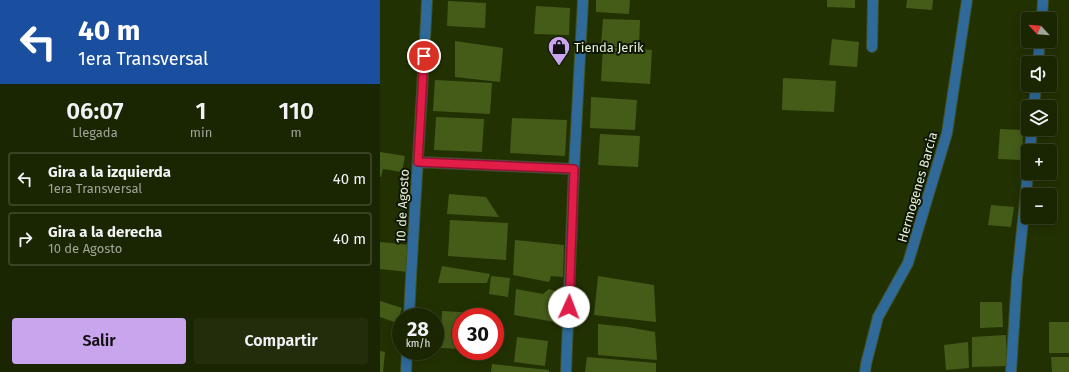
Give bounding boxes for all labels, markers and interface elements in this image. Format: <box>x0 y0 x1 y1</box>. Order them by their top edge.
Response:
north arrow <box>1021 12 1057 48</box>
map controls <box>1021 12 1057 224</box>
text: 40 m <box>78 14 141 47</box>
icon: left <box>12 16 64 68</box>
shop icon: Tienda Jerik <box>546 34 572 67</box>
pin <box>407 39 441 73</box>
place label: Tienda Jerik <box>574 40 644 55</box>
icon: arrive <box>413 45 435 67</box>
text: 1era Transversal <box>78 48 208 70</box>
button: sound <box>1021 56 1057 92</box>
text: 06:07 <box>66 97 124 125</box>
text: 1 <box>196 97 207 125</box>
text: 110 <box>278 97 314 125</box>
button: layers <box>1021 100 1057 136</box>
text: Llegada <box>72 125 118 140</box>
text: min <box>190 125 212 140</box>
text: m <box>291 125 302 140</box>
street label: Hermogenes Barcia <box>895 130 940 244</box>
button: + <box>1021 144 1057 180</box>
text: Gira a la izquierda <box>48 163 171 181</box>
icon: left <box>14 168 36 190</box>
street label: 10 de Agosto <box>393 168 412 244</box>
text: 40 m <box>333 170 366 188</box>
text: 1era Transversal <box>48 181 142 196</box>
button: − <box>1021 188 1057 224</box>
text: Gira a la derecha <box>48 223 162 241</box>
icon: right <box>14 228 36 250</box>
text: 40 m <box>333 230 366 248</box>
text: 10 de Agosto <box>48 241 122 256</box>
position arrow <box>548 286 590 328</box>
speed limit sign: 30 <box>452 308 504 360</box>
text: 28 <box>407 317 429 341</box>
button: Salir <box>12 318 186 364</box>
button: Compartir <box>194 318 368 364</box>
text: km/h <box>406 338 430 350</box>

